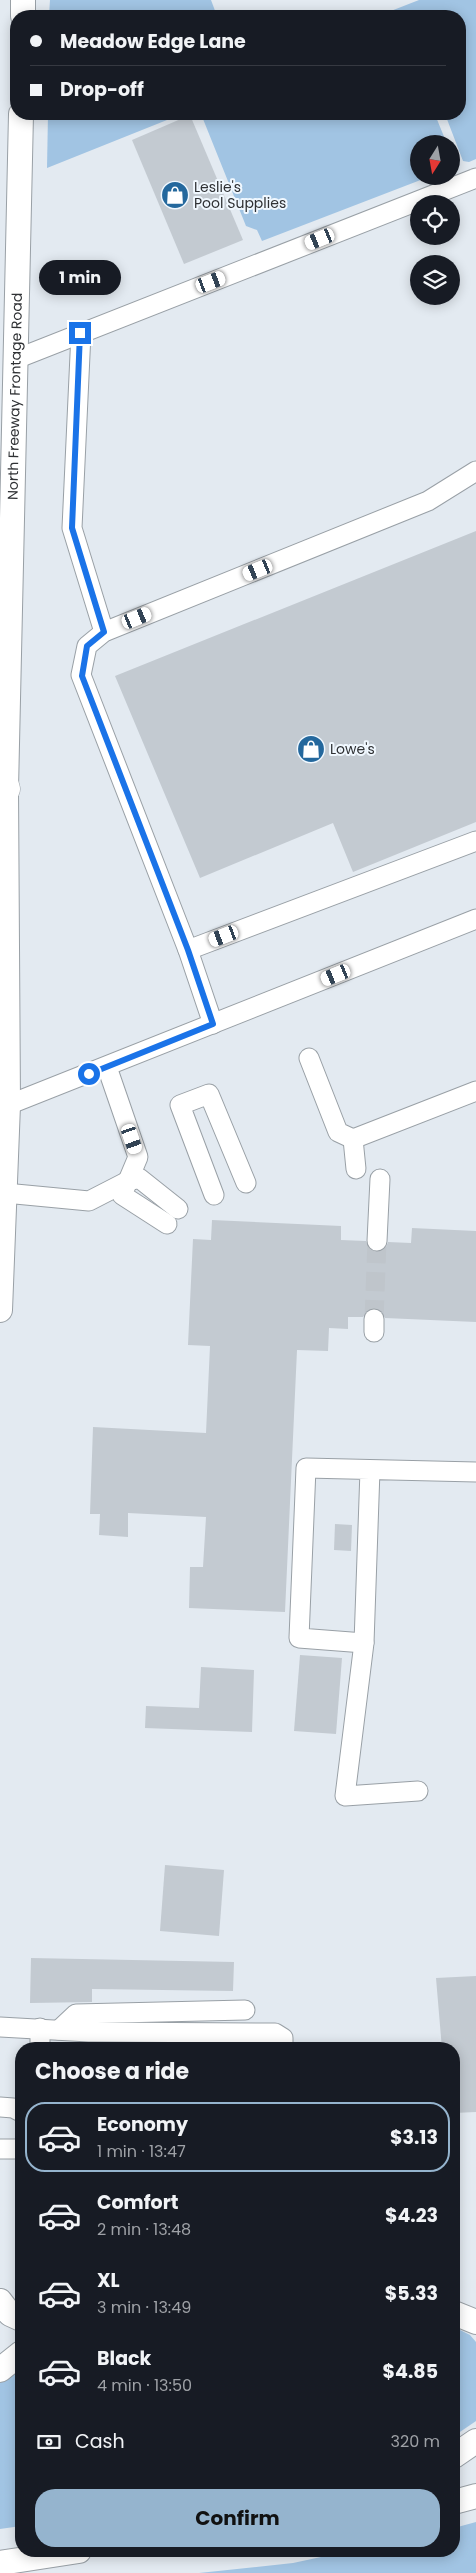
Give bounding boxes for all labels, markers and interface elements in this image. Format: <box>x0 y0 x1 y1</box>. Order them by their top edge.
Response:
text: Meadow Edge Lane <box>60 28 246 55</box>
text: Drop-off <box>60 76 144 103</box>
north arrow <box>410 135 460 185</box>
map controls <box>410 135 460 305</box>
place label: Leslie's Pool Supplies <box>194 177 286 213</box>
shop icon: Leslie's Pool Supplies <box>160 180 190 210</box>
button: locate <box>410 195 460 245</box>
car <box>303 226 336 252</box>
button: layers <box>410 255 460 305</box>
callout: 1 min <box>39 260 121 296</box>
text: 1 min <box>59 266 101 289</box>
car <box>194 270 227 294</box>
street label: North Freeway Frontage Road <box>2 292 27 500</box>
route end <box>69 322 91 344</box>
car <box>241 557 274 583</box>
car <box>120 605 153 631</box>
shop icon: Lowe's <box>296 734 326 764</box>
place label: Lowe's <box>330 739 375 759</box>
car <box>207 924 240 948</box>
car <box>319 962 352 988</box>
route start <box>78 1063 100 1085</box>
car <box>120 1122 143 1156</box>
text: Choose a ride <box>35 2056 189 2087</box>
text: Economy <box>97 2111 188 2138</box>
icon: car <box>37 2115 82 2160</box>
text: $3.13 <box>390 2124 438 2151</box>
text: 1 min · 13:47 <box>97 2140 186 2163</box>
text: Comfort <box>97 2189 179 2216</box>
icon: car <box>37 2193 82 2238</box>
text: $4.23 <box>385 2202 438 2229</box>
text: 2 min · 13:48 <box>97 2218 191 2241</box>
text: XL <box>97 2267 120 2294</box>
icon: car <box>37 2271 82 2316</box>
text: $5.33 <box>385 2280 438 2307</box>
text: 3 min · 13:49 <box>97 2296 191 2319</box>
text: Black <box>97 2345 151 2372</box>
icon: car <box>37 2349 82 2394</box>
text: $4.85 <box>383 2358 438 2385</box>
text: 4 min · 13:50 <box>97 2374 192 2397</box>
icon: cash <box>35 2428 63 2456</box>
text: Cash <box>75 2428 125 2455</box>
text: 320 m <box>391 2430 440 2453</box>
button: Confirm <box>35 2489 440 2547</box>

